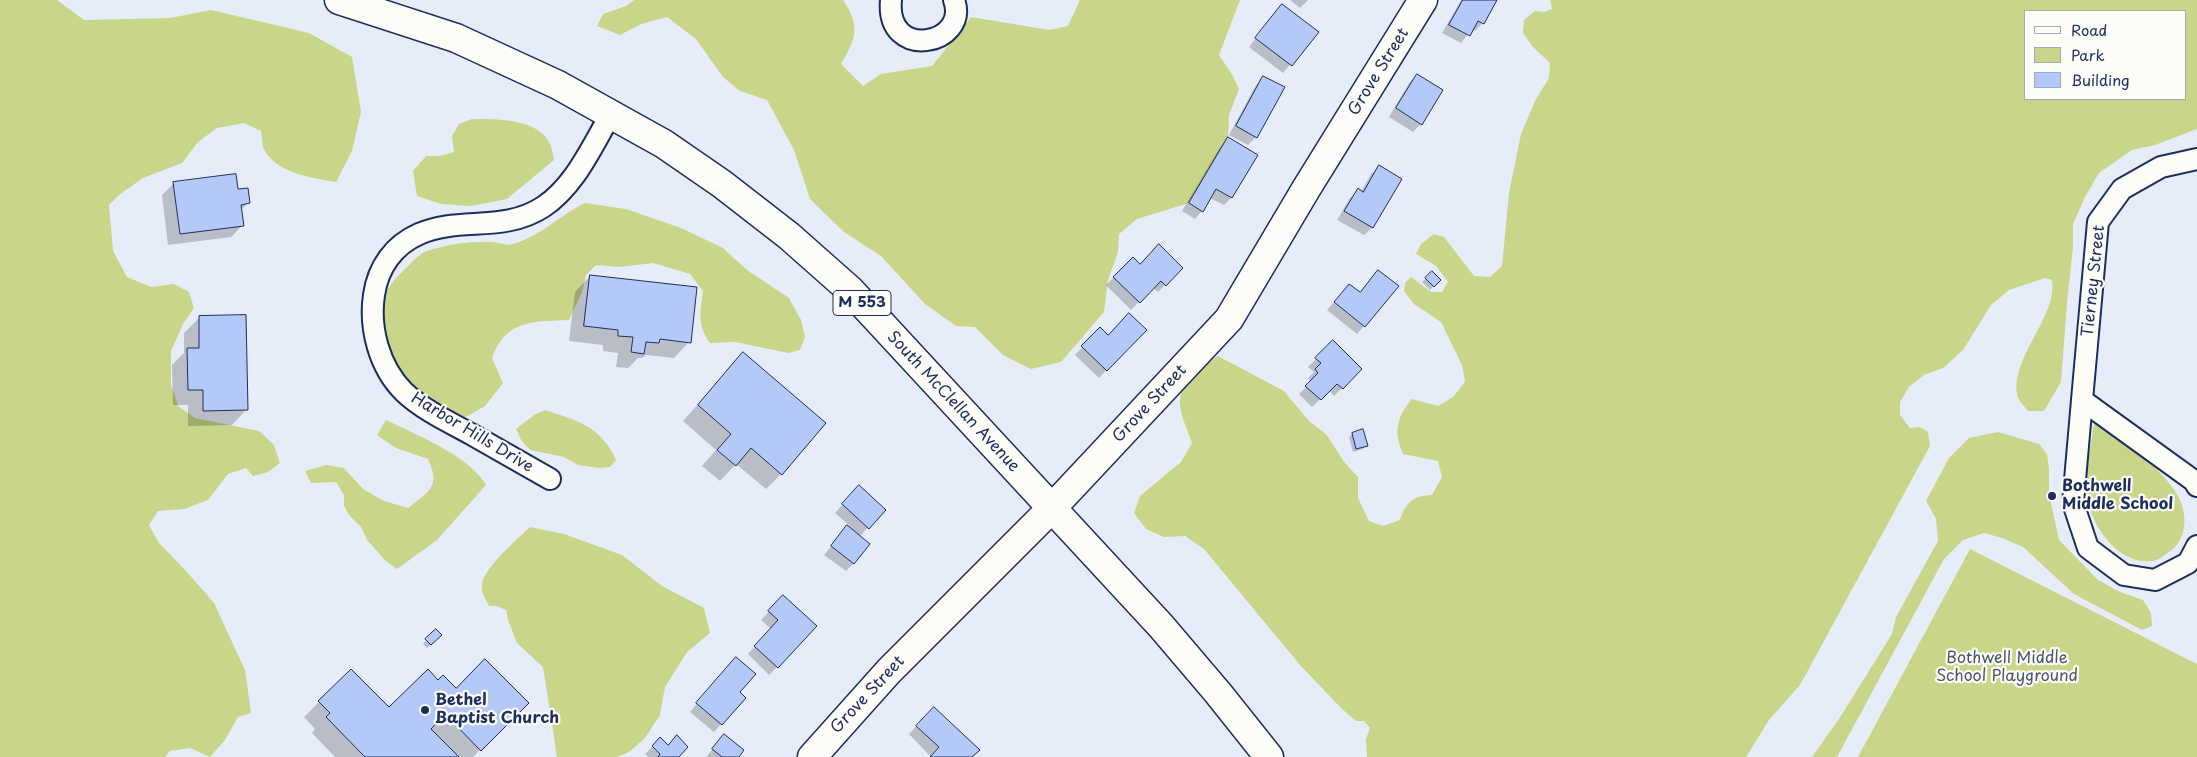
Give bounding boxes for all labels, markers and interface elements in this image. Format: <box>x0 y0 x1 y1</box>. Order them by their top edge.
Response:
legend <box>2024 10 2187 100</box>
text: Road <box>2071 18 2107 41</box>
street label: Grove Street <box>1345 25 1413 119</box>
text: Park <box>2071 43 2105 66</box>
text: Building <box>2071 68 2130 91</box>
street label: Tierney Street <box>2079 224 2109 338</box>
road number: M 553 <box>833 290 891 316</box>
street label: South McClellan Avenue <box>883 328 1023 476</box>
street label: Grove Street <box>1109 361 1191 447</box>
street label: Harbor Hills Drive <box>407 389 537 477</box>
place label: Bothwell Middle School <box>2062 477 2173 515</box>
marker: Bothwell Middle School <box>2046 490 2058 502</box>
park label: Bothwell Middle School Playground <box>1936 649 2078 687</box>
street label: Grove Street <box>827 652 909 738</box>
place label: Bethel Baptist Church <box>435 691 559 729</box>
marker: Bethel Baptist Church <box>419 704 431 716</box>

